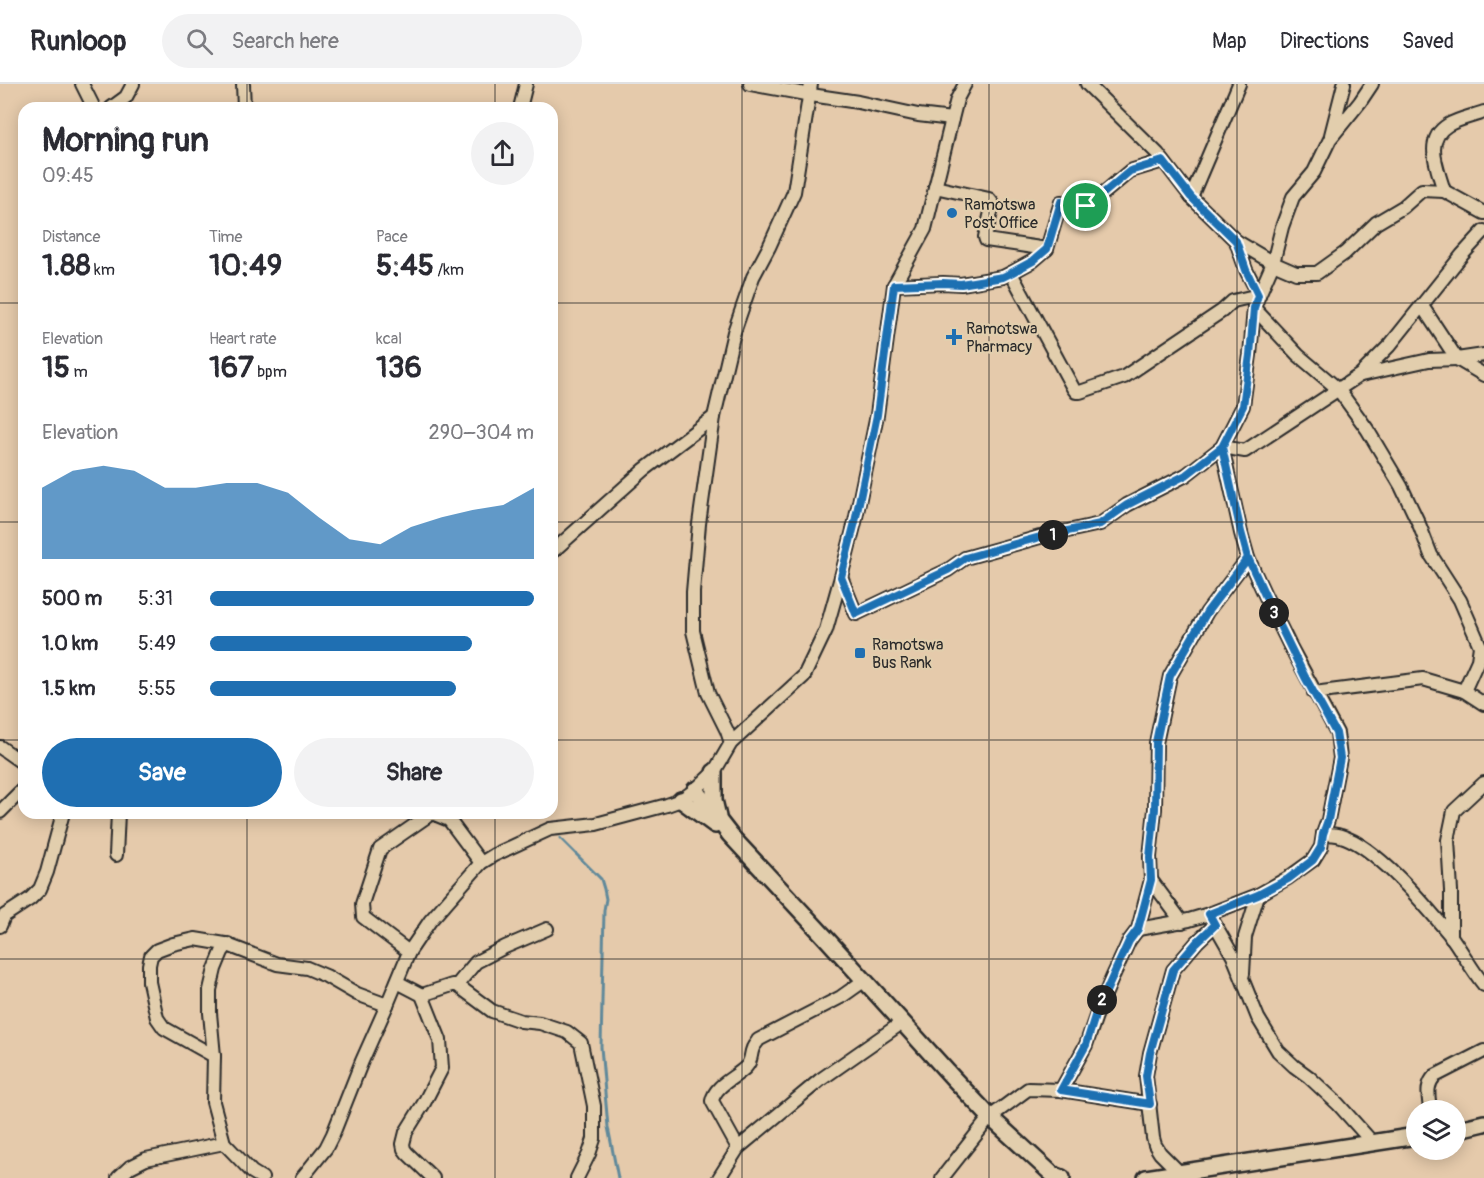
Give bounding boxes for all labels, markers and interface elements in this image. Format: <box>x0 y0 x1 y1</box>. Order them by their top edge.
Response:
search box <box>162 14 582 68</box>
text: Runloop <box>30 24 126 59</box>
icon: search <box>183 25 216 58</box>
text: Search here <box>231 27 339 55</box>
text: Map <box>1212 28 1247 55</box>
text: Directions <box>1280 28 1369 55</box>
text: Saved <box>1402 28 1454 55</box>
text: Morning run <box>42 120 209 161</box>
button: share <box>471 122 534 185</box>
text: 09:45 <box>42 163 94 188</box>
pin <box>1060 180 1111 231</box>
icon: arrive <box>1069 189 1102 222</box>
place label: Ramotswa Post Office <box>964 195 1038 233</box>
marker: Ramotswa Post Office <box>945 206 959 220</box>
text: Distance <box>42 227 101 247</box>
text: Time <box>209 227 242 247</box>
text: Pace <box>376 227 408 247</box>
text: 1.88 <box>42 247 91 284</box>
text: 10:49 <box>209 247 282 284</box>
text: 5:45 <box>376 247 434 284</box>
text: km <box>91 260 115 280</box>
text: /km <box>434 260 464 280</box>
place label: Ramotswa Pharmacy <box>966 319 1037 357</box>
text: Elevation <box>42 329 103 349</box>
text: Heart rate <box>209 329 276 349</box>
text: kcal <box>376 329 402 349</box>
marker: Ramotswa Pharmacy <box>947 330 961 344</box>
text: 15 <box>42 349 70 386</box>
text: 167 <box>209 349 254 386</box>
text: 136 <box>376 349 422 386</box>
text: m <box>70 362 88 382</box>
text: bpm <box>254 362 287 382</box>
text: Elevation <box>42 420 118 445</box>
text: 290–304 m <box>429 420 534 445</box>
pin: 1 <box>1038 520 1068 550</box>
text: 1 <box>1050 525 1056 545</box>
text: 500 m <box>42 586 102 611</box>
text: 5:31 <box>138 586 173 611</box>
pin: 3 <box>1259 598 1289 628</box>
text: 3 <box>1270 603 1278 623</box>
text: 1.0 km <box>42 631 98 656</box>
text: 5:49 <box>138 631 176 656</box>
place label: Ramotswa Bus Rank <box>872 635 943 673</box>
marker: Ramotswa Bus Rank <box>853 646 867 660</box>
text: 1.5 km <box>42 676 95 701</box>
text: 5:55 <box>138 676 176 701</box>
button: Save <box>42 738 282 807</box>
button: Share <box>294 738 534 807</box>
pin: 2 <box>1087 985 1117 1015</box>
text: 2 <box>1098 990 1106 1010</box>
map controls <box>1406 1100 1466 1160</box>
button: layers <box>1406 1100 1466 1160</box>

